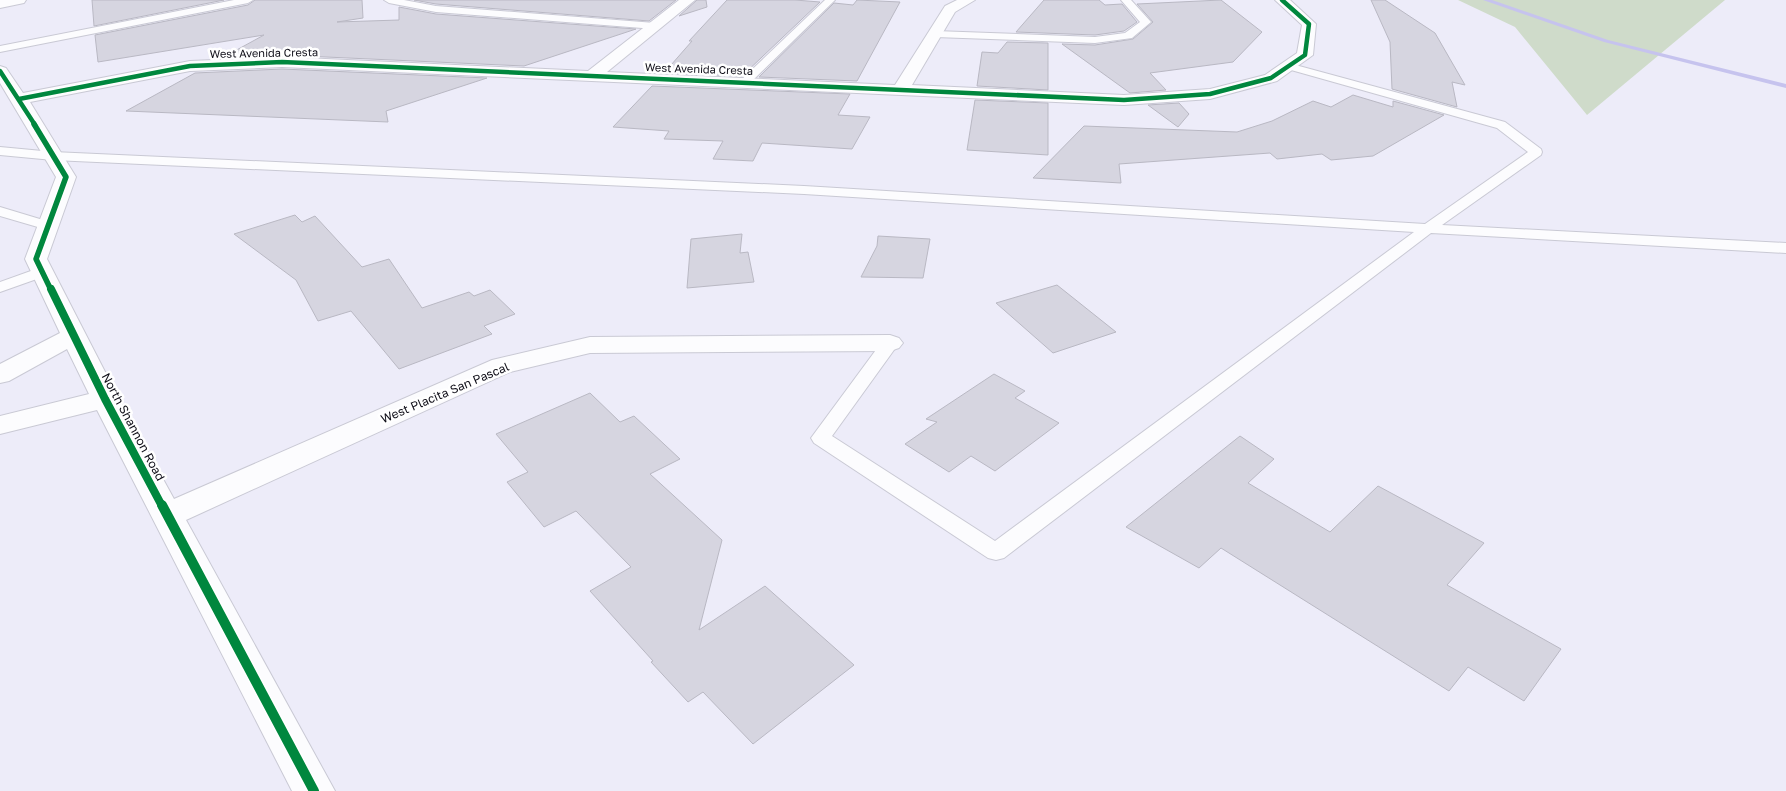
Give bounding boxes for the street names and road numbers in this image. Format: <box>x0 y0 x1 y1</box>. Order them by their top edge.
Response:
street label: West Avenida Cresta <box>210 45 318 60</box>
street label: West Avenida Cresta <box>645 60 753 77</box>
street label: West Placita San Pascal <box>378 359 511 426</box>
street label: North Shannon Road <box>99 370 168 483</box>

